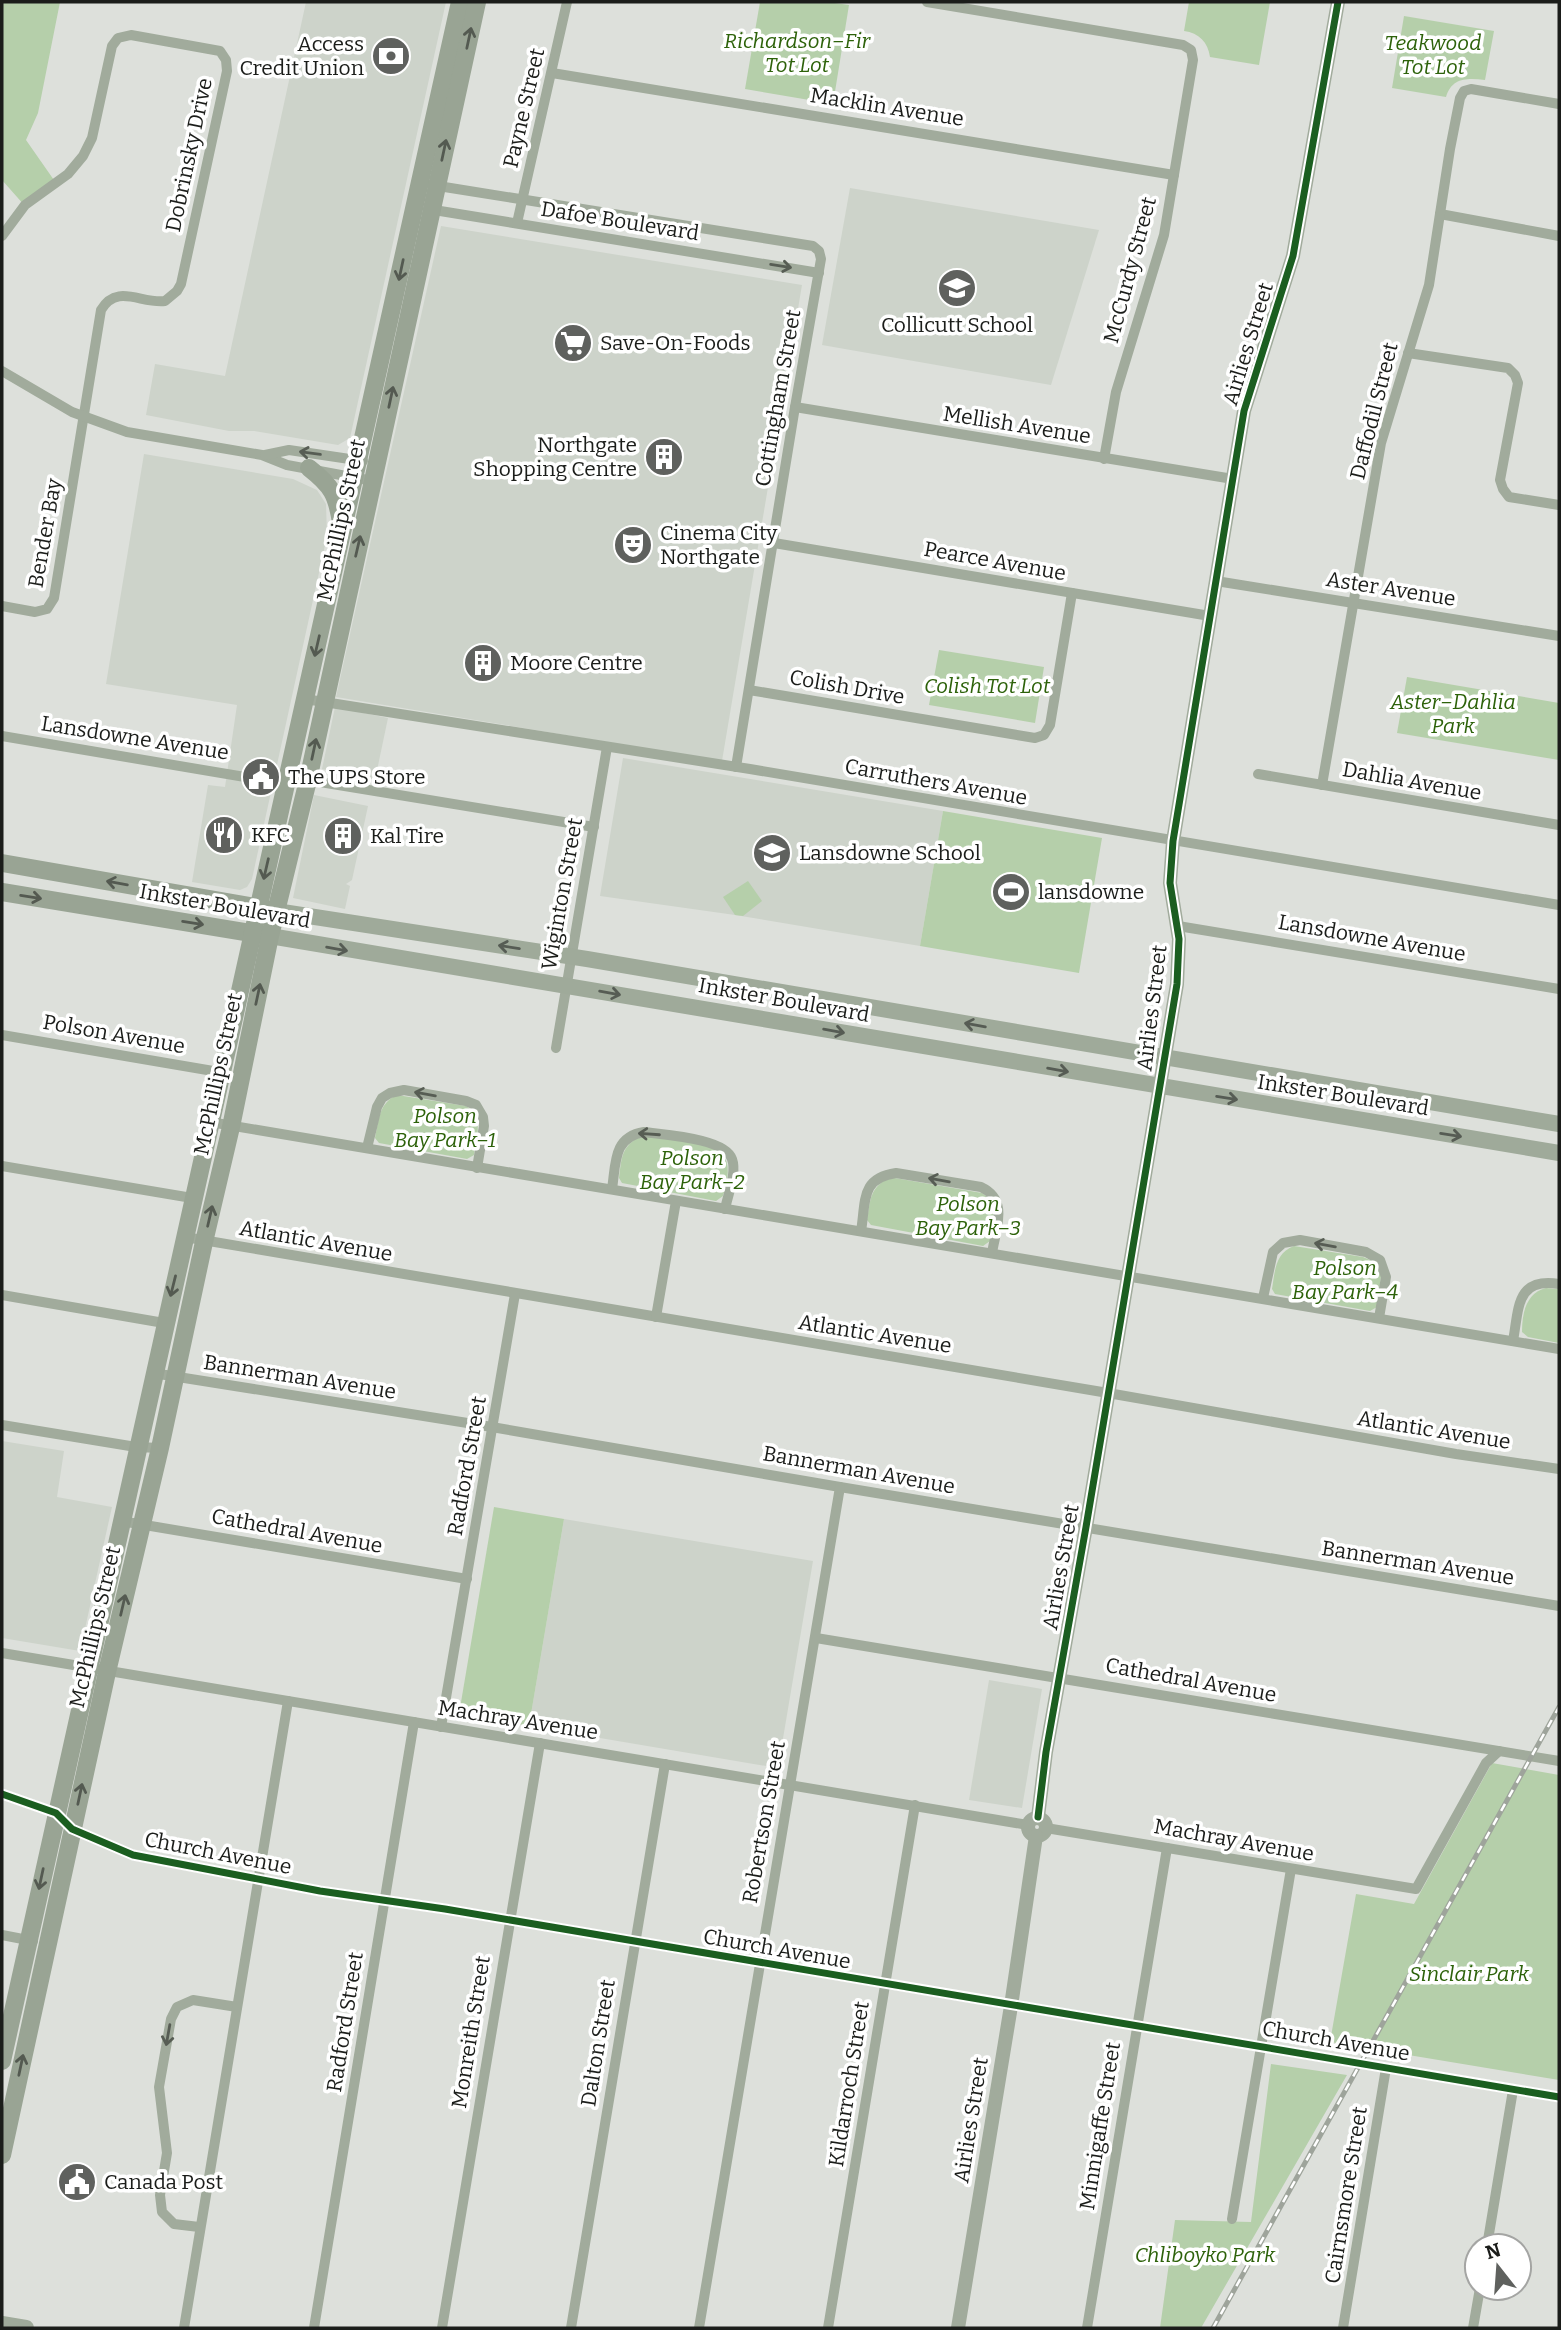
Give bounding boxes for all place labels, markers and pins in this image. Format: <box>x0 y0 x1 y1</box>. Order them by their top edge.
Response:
place label: Access Credit Union <box>240 31 364 81</box>
bank icon: Access Credit Union <box>370 35 412 77</box>
school or university icon: Collicutt School <box>936 267 978 309</box>
place label: Collicutt School <box>881 312 1033 338</box>
supermarket icon: Save-On-Foods <box>552 322 594 364</box>
place label: Save-On-Foods <box>600 330 751 356</box>
place label: Northgate Shopping Centre <box>473 432 637 482</box>
building icon: Northgate Shopping Centre <box>643 436 685 478</box>
place label: Cinema City Northgate <box>660 520 778 570</box>
theatre icon: Cinema City Northgate <box>612 524 654 566</box>
building icon: Moore Centre <box>462 642 504 684</box>
place label: Moore Centre <box>510 650 643 676</box>
public building icon: The UPS Store <box>240 756 282 798</box>
place label: The UPS Store <box>288 764 425 790</box>
restaurant icon: KFC <box>203 814 245 856</box>
building icon: Kal Tire <box>322 815 364 857</box>
place label: KFC <box>251 822 290 848</box>
place label: Kal Tire <box>370 823 444 849</box>
school or university icon: Lansdowne School <box>751 832 793 874</box>
place label: Lansdowne School <box>799 840 981 866</box>
sports icon: lansdowne <box>990 871 1032 913</box>
place label: lansdowne <box>1038 879 1144 905</box>
public building icon: Canada Post <box>56 2161 98 2203</box>
place label: Canada Post <box>104 2169 224 2195</box>

